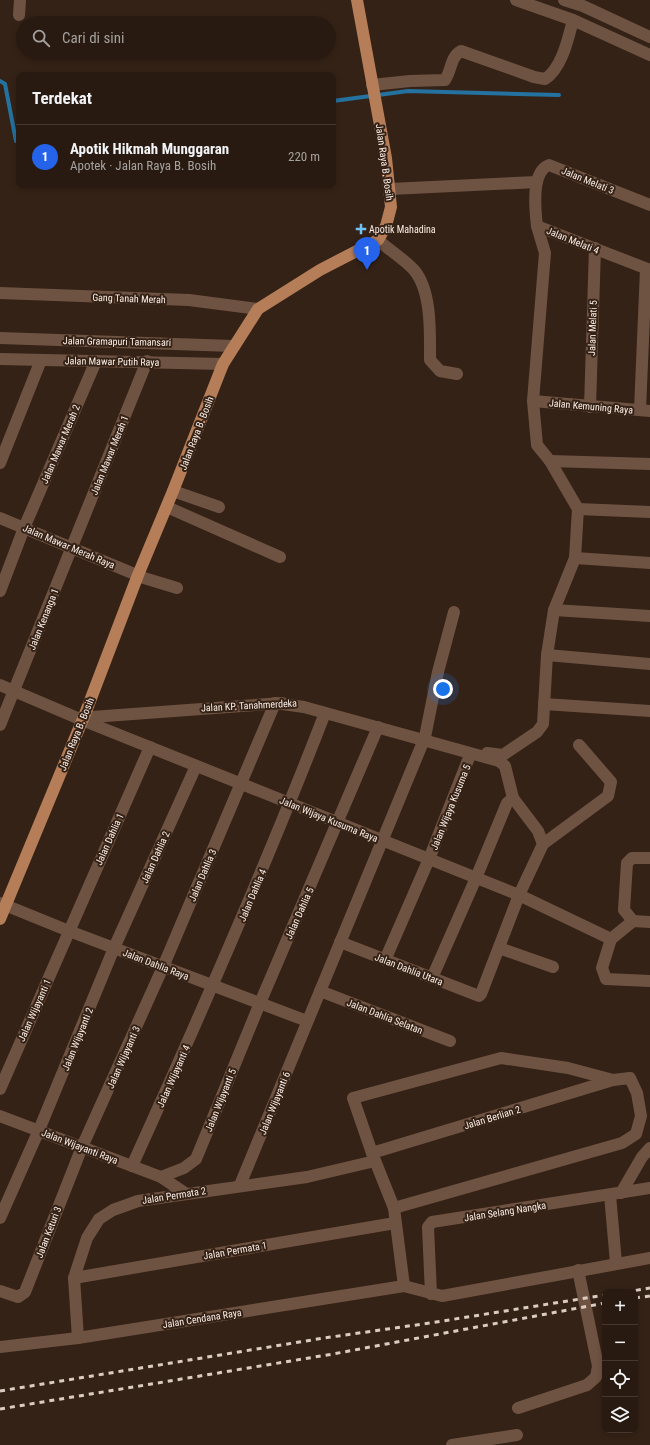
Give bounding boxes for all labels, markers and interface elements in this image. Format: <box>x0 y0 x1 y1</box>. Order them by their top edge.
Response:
search box <box>16 16 336 60</box>
icon: search <box>30 27 52 49</box>
text: Cari di sini <box>62 29 124 47</box>
text: Terdekat <box>32 88 92 108</box>
street label: Jalan Raya B. Bosih <box>374 123 395 201</box>
text: Apotik Hikmah Munggaran <box>70 140 229 158</box>
text: 1 <box>42 149 48 164</box>
text: 220 m <box>288 149 320 164</box>
text: Apotek · Jalan Raya B. Bosih <box>70 158 216 173</box>
street label: Jalan Melati 3 <box>560 165 616 196</box>
marker: Apotik Mahadina <box>356 224 366 234</box>
place label: Apotik Mahadina <box>369 224 436 235</box>
street label: Jalan Melati 4 <box>545 225 601 256</box>
pin: 1 <box>354 237 380 270</box>
street label: Gang Tanah Merah <box>92 292 166 305</box>
street label: Jalan Melati 5 <box>586 300 599 356</box>
street label: Jalan Gramapuri Tamansari <box>63 335 171 348</box>
street label: Jalan Mawar Putih Raya <box>65 355 160 368</box>
street label: Jalan Raya B. Bosih <box>177 395 216 471</box>
street label: Jalan Kemuning Raya <box>548 397 634 416</box>
street label: Jalan Mawar Merah 2 <box>39 403 82 485</box>
street label: Jalan Mawar Merah 1 <box>88 414 130 497</box>
street label: Jalan Mawar Merah Raya <box>21 522 117 571</box>
street label: Jalan Kenanga 1 <box>26 587 61 652</box>
your location <box>433 679 453 699</box>
street label: Jalan Raya B. Bosih <box>57 696 96 772</box>
street label: Jalan KP. Tanahmerdeka <box>201 697 297 714</box>
street label: Jalan Wijaya Kusuma 5 <box>428 763 473 851</box>
street label: Jalan Wijaya Kusuma Raya <box>278 795 380 844</box>
street label: Jalan Dahlia 1 <box>93 811 126 867</box>
street label: Jalan Dahlia 2 <box>139 829 172 885</box>
street label: Jalan Dahlia 3 <box>186 847 218 903</box>
street label: Jalan Dahlia 4 <box>236 867 268 923</box>
street label: Jalan Dahlia 5 <box>283 885 316 941</box>
street label: Jalan Dahlia Raya <box>121 947 191 982</box>
street label: Jalan Dahlia Utara <box>373 951 445 988</box>
street label: Jalan Wijayanti 1 <box>16 977 53 1043</box>
street label: Jalan Dahlia Selatan <box>345 997 424 1036</box>
street label: Jalan Wijayanti 2 <box>60 1006 95 1072</box>
street label: Jalan Wijayanti 3 <box>105 1024 142 1090</box>
street label: Jalan Wijayanti 4 <box>155 1043 192 1109</box>
street label: Jalan Wijayanti 5 <box>203 1067 238 1133</box>
street label: Jalan Wijayanti 6 <box>257 1070 292 1136</box>
street label: Jalan Berlian 2 <box>463 1104 522 1131</box>
street label: Jalan Wijayanti Raya <box>40 1127 120 1166</box>
street label: Jalan Permata 2 <box>141 1185 207 1206</box>
street label: Jalan Selang Nangka <box>463 1200 547 1223</box>
street label: Jalan Keturi 3 <box>34 1205 63 1259</box>
street label: Jalan Permata 1 <box>202 1239 268 1261</box>
map controls <box>602 1289 638 1433</box>
button: + <box>602 1289 638 1325</box>
street label: Jalan Cendana Raya <box>162 1307 242 1330</box>
button: − <box>602 1325 638 1361</box>
button: locate <box>602 1361 638 1397</box>
button: layers <box>602 1397 638 1433</box>

